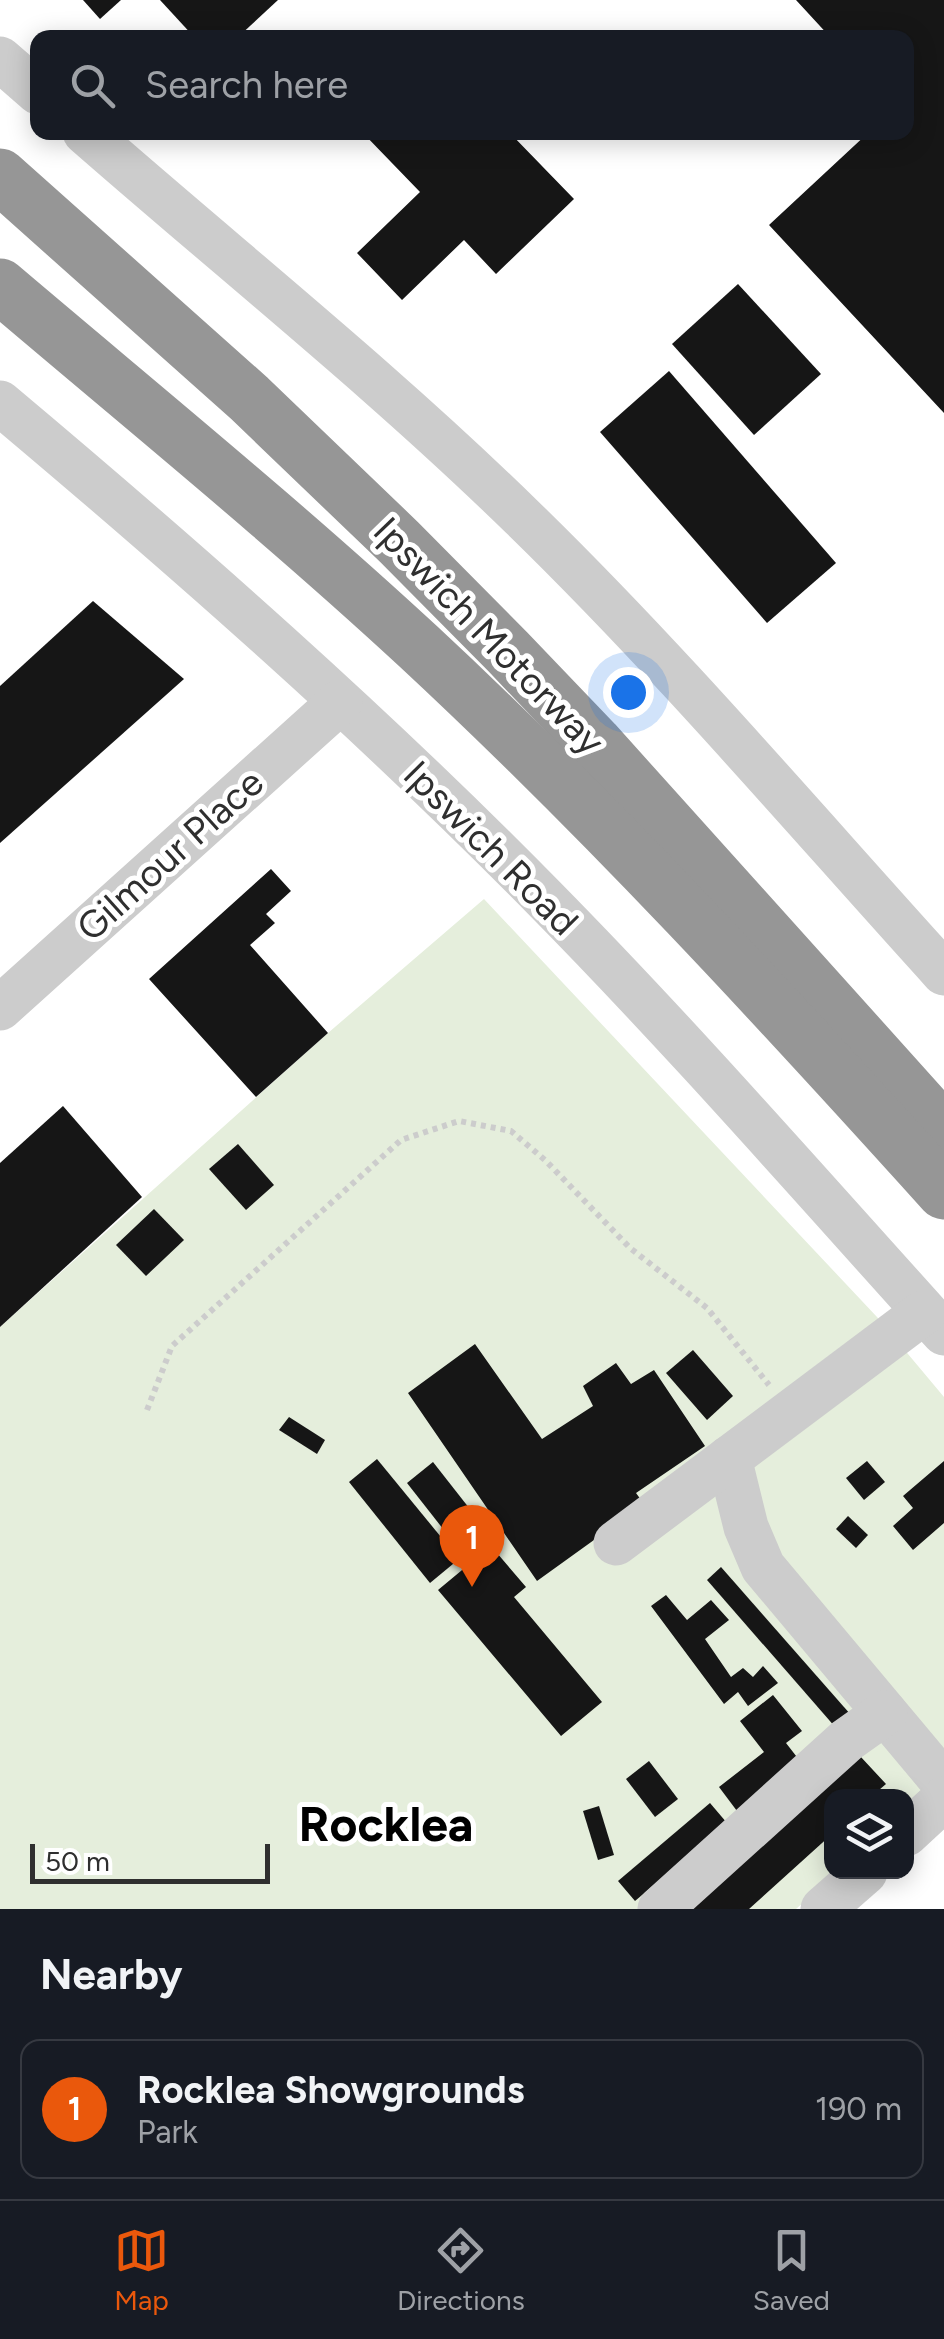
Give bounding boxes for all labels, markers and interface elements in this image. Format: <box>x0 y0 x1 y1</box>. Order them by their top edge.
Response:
search box <box>30 30 914 140</box>
icon: search <box>65 58 120 113</box>
text: Search here <box>145 62 348 108</box>
street label: Ipswich Motorway <box>364 508 614 764</box>
your location <box>603 667 654 718</box>
street label: Ipswich Road <box>394 751 588 945</box>
street label: Gilmour Place <box>67 759 273 951</box>
pin: 1 <box>440 1504 504 1587</box>
map controls <box>824 1789 914 1879</box>
button: layers <box>824 1789 914 1879</box>
district label: Rocklea <box>299 1795 473 1853</box>
scale bar <box>30 1839 270 1884</box>
text: 50 m <box>45 1844 110 1878</box>
text: Nearby <box>40 1949 182 2000</box>
text: Rocklea Showgrounds <box>137 2067 524 2113</box>
text: 1 <box>68 2090 81 2128</box>
text: 190 m <box>815 2090 902 2128</box>
text: Park <box>137 2113 198 2151</box>
tab: Map <box>114 2223 169 2317</box>
tab: Directions <box>397 2223 525 2317</box>
tab: Saved <box>753 2223 830 2317</box>

